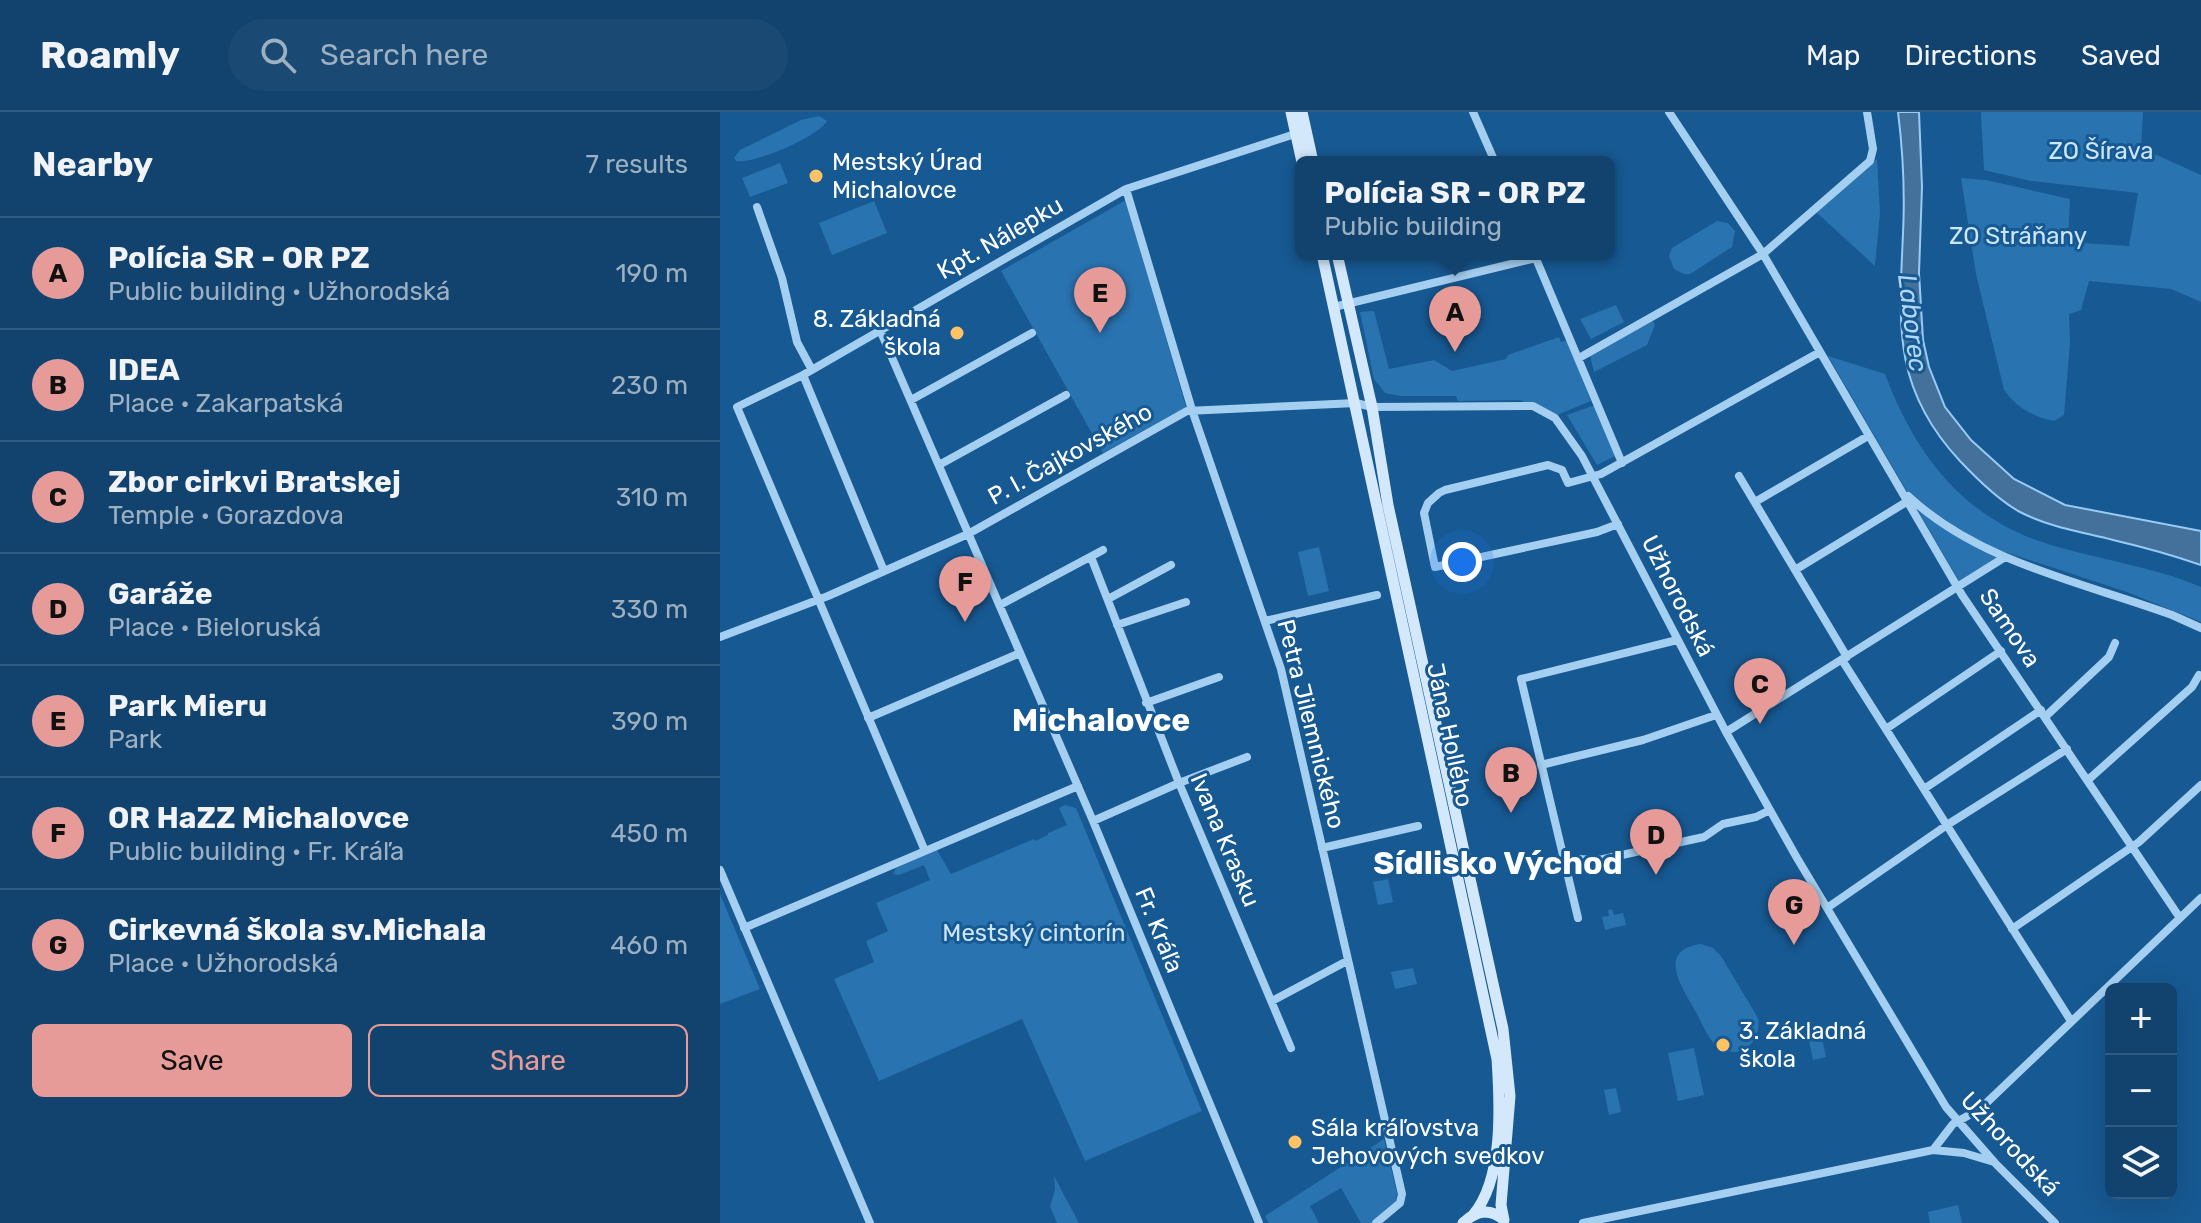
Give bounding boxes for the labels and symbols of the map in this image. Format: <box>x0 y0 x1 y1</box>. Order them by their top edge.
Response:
park label: ZO Šírava <box>2048 137 2154 165</box>
place label: Mestský Úrad Michalovce <box>832 148 983 204</box>
marker: Mestský Úrad Michalovce <box>807 167 825 185</box>
street label: Kpt. Nálepku <box>932 191 1068 285</box>
park label: ZO Stráňany <box>1949 222 2087 250</box>
pin: E <box>1074 267 1126 333</box>
water label: Laborec <box>1891 272 1934 374</box>
pin: A <box>1429 286 1481 352</box>
place label: 8. Základná škola <box>813 305 941 361</box>
marker: 8. Základná škola <box>948 324 966 342</box>
street label: P. I. Čajkovského <box>983 397 1157 511</box>
street label: Užhorodská <box>1636 531 1720 661</box>
your location <box>1442 542 1482 582</box>
pin: F <box>939 556 991 622</box>
street label: Samova <box>1974 583 2046 673</box>
street label: Petra Jilemnického <box>1271 616 1351 832</box>
pin: C <box>1734 658 1786 724</box>
street label: Jána Hollého <box>1421 660 1479 810</box>
district label: Michalovce <box>1012 701 1190 739</box>
pin: B <box>1485 747 1537 813</box>
street label: Ivana Krasku <box>1184 769 1266 911</box>
pin: D <box>1630 809 1682 875</box>
district label: Sídlisko Východ <box>1373 844 1623 882</box>
pin: G <box>1768 879 1820 945</box>
street label: Fr. Kráľa <box>1129 883 1189 977</box>
park label: Mestský cintorín <box>942 919 1126 947</box>
place label: 3. Základná škola <box>1739 1017 1867 1073</box>
marker: 3. Základná škola <box>1714 1036 1732 1054</box>
street label: Užhorodská <box>1955 1086 2065 1202</box>
place label: Sála kráľovstva Jehovových svedkov <box>1311 1114 1544 1170</box>
marker: Sála kráľovstva Jehovových svedkov <box>1286 1133 1304 1151</box>

